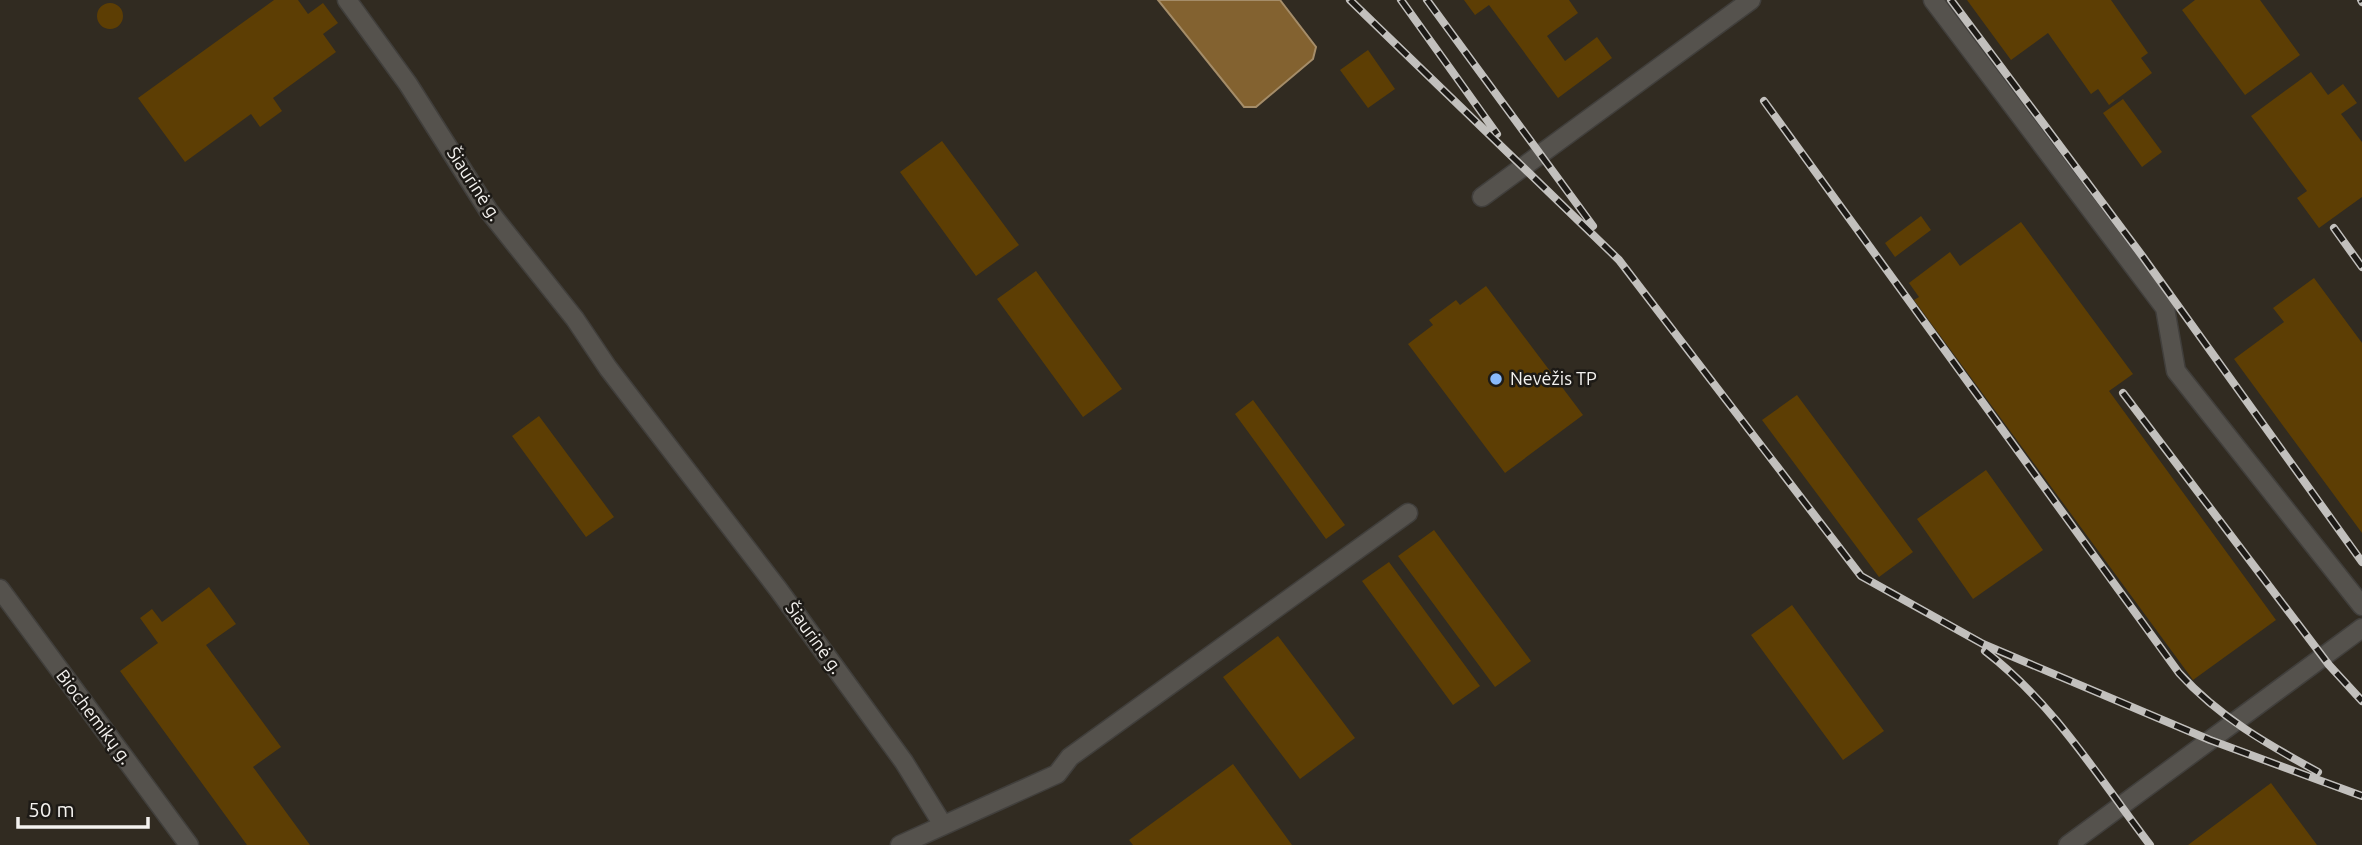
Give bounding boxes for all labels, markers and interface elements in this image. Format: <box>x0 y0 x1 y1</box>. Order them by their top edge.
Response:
street label: Šiaurinė g. <box>444 142 507 224</box>
place label: Nevėžis TP <box>1510 368 1597 388</box>
marker: Nevėžis TP <box>1488 371 1504 387</box>
street label: Šiaurinė g. <box>782 597 848 677</box>
street label: Biochemikų g. <box>53 665 137 768</box>
scale bar <box>18 786 147 830</box>
text: 50 m <box>28 797 75 821</box>

